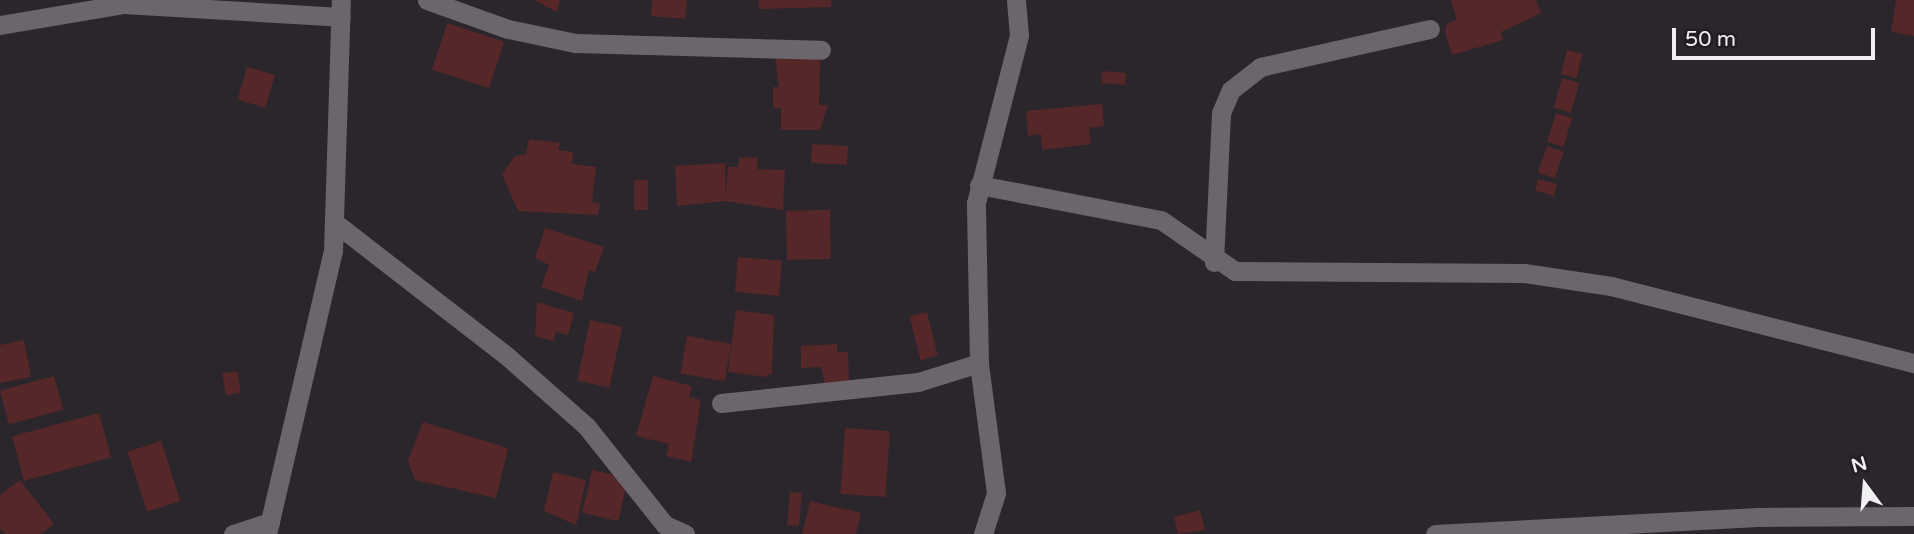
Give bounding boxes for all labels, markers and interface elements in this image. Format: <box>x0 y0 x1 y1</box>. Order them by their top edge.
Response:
scale bar <box>1676 14 1879 58</box>
text: 50 m <box>1685 27 1736 52</box>
north arrow <box>1830 450 1900 520</box>
text: N <box>1849 452 1870 477</box>

